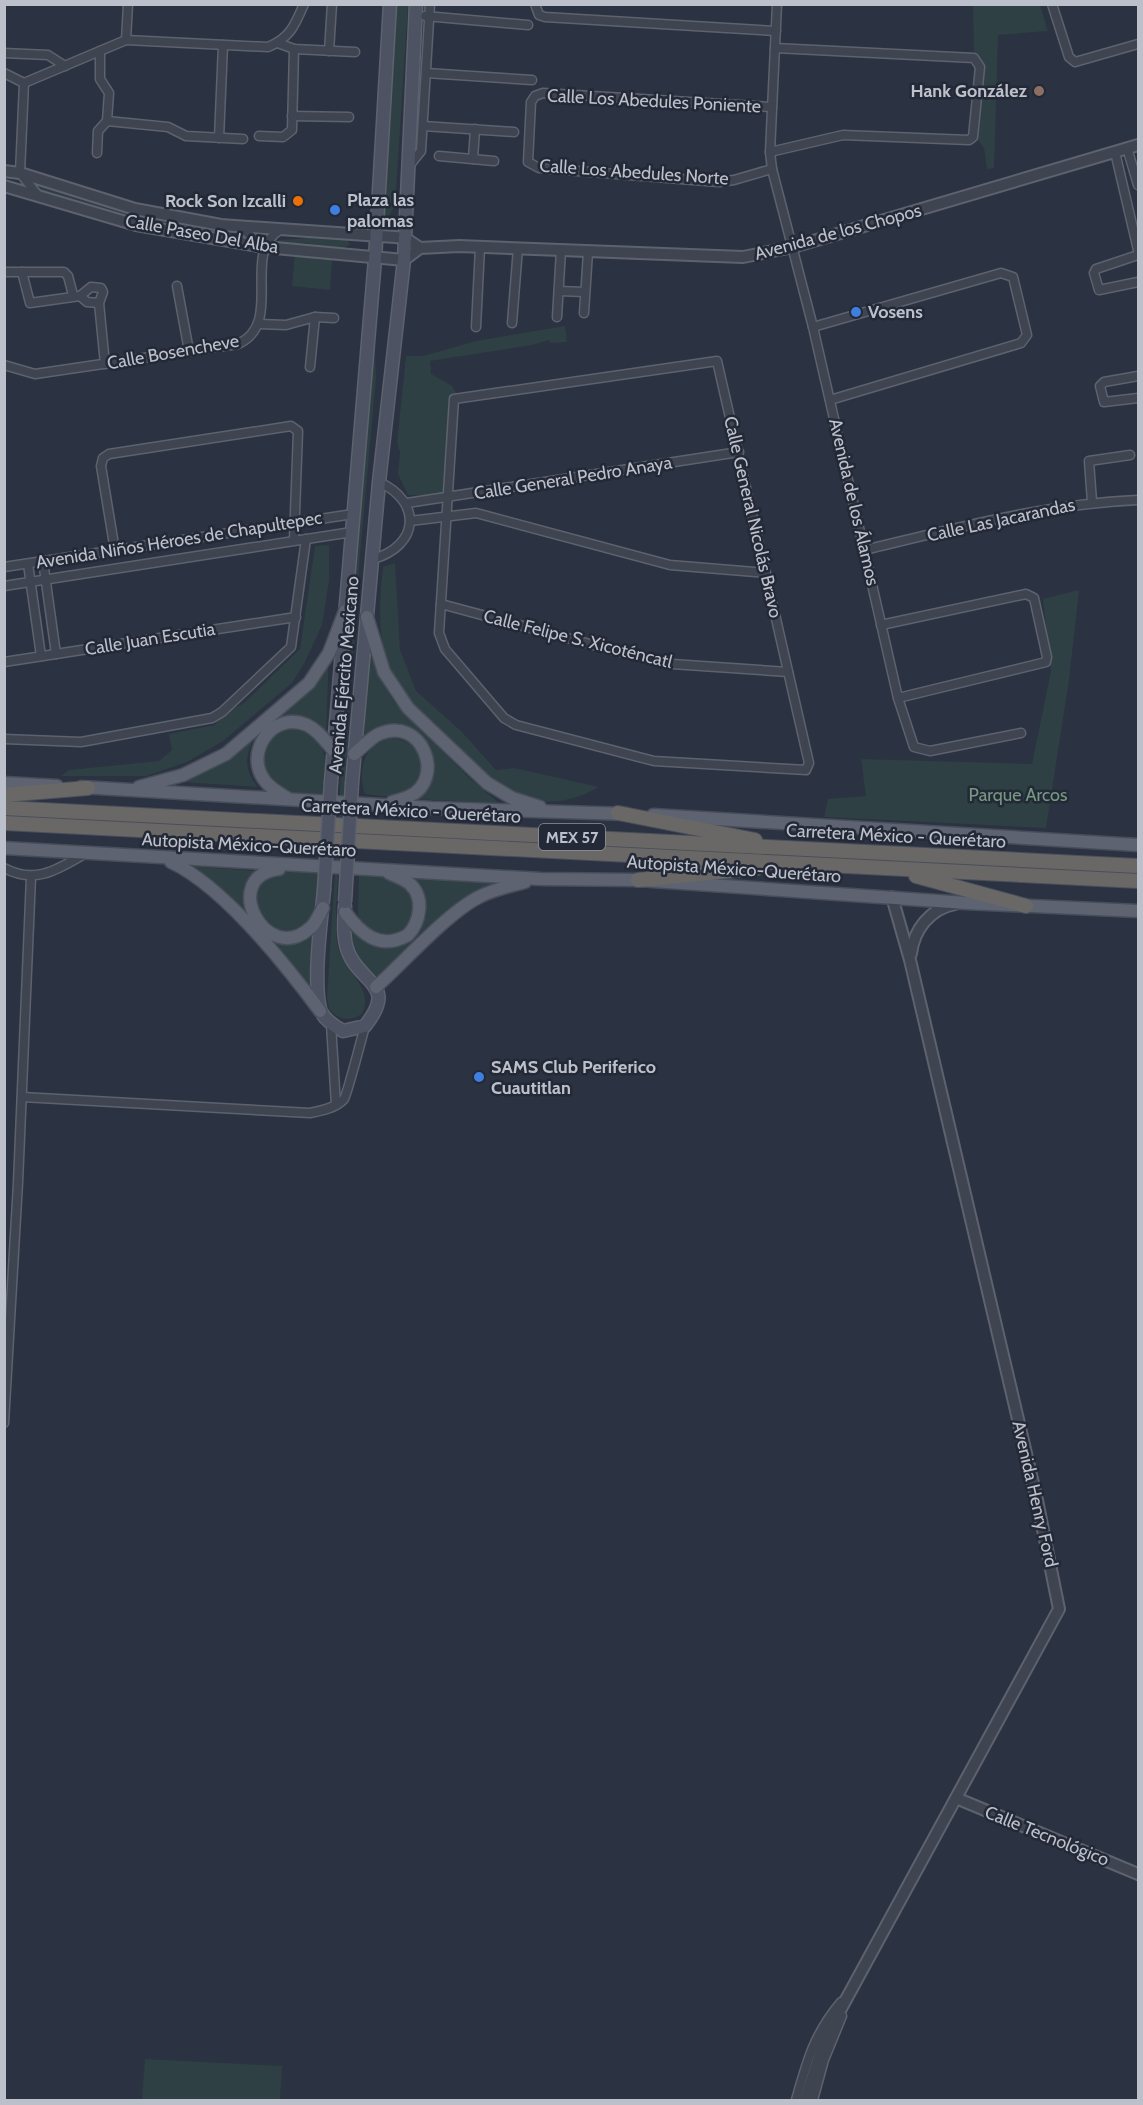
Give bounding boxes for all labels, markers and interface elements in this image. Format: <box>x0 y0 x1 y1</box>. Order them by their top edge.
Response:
place label: Hank González <box>910 80 1027 102</box>
street label: Calle Los Abedules Poniente <box>546 84 762 118</box>
marker: Hank González <box>1032 84 1046 98</box>
street label: Calle Los Abedules Norte <box>539 154 729 190</box>
place label: Plaza las palomas <box>347 189 415 232</box>
place label: Rock Son Izcalli <box>165 190 286 212</box>
marker: Rock Son Izcalli <box>291 194 305 208</box>
street label: Avenida de los Chopos <box>752 199 924 265</box>
marker: Plaza las palomas <box>328 203 342 217</box>
street label: Calle Paseo Del Alba <box>124 210 281 258</box>
place label: Vosens <box>868 301 923 323</box>
marker: Vosens <box>849 305 863 319</box>
street label: Calle Bosencheve <box>105 330 241 374</box>
street label: Calle General Nicolás Bravo <box>719 414 787 620</box>
street label: Avenida de los Álamos <box>824 416 884 588</box>
street label: Calle General Pedro Anaya <box>472 451 674 505</box>
street label: Calle Las Jacarandas <box>925 494 1077 546</box>
street label: Avenida Niños Héroes de Chapultepec <box>34 506 324 574</box>
street label: Avenida Ejército Mexicano <box>324 575 364 775</box>
street label: Calle Felipe S. Xicoténcatl <box>481 605 675 673</box>
street label: Calle Juan Escutia <box>83 618 217 660</box>
park label: Parque Arcos <box>969 784 1067 806</box>
street label: Carretera México - Querétaro <box>300 794 522 828</box>
street label: Carretera México - Querétaro <box>785 819 1007 853</box>
road number: MEX 57 <box>539 824 605 850</box>
street label: Autopista México-Querétaro <box>141 828 357 862</box>
street label: Autopista México-Querétaro <box>626 851 842 887</box>
place label: SAMS Club Periferico Cuautitlan <box>491 1056 656 1099</box>
marker: SAMS Club Periferico Cuautitlan <box>472 1070 486 1084</box>
street label: Avenida Henry Ford <box>1007 1419 1063 1569</box>
street label: Calle Tecnológico <box>982 1801 1112 1871</box>

